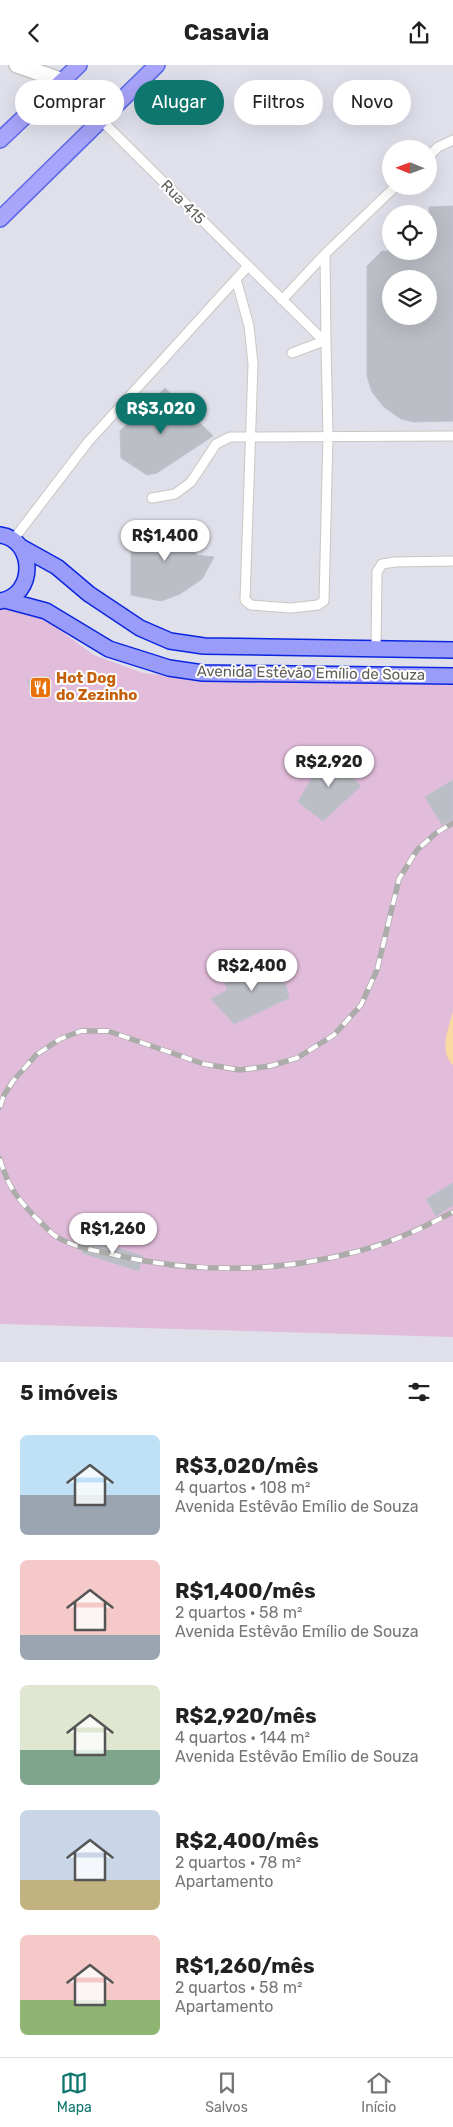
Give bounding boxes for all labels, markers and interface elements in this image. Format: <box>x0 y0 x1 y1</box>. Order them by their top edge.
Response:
icon: back <box>20 19 48 47</box>
text: Casavia <box>184 19 269 46</box>
icon: share <box>405 19 433 47</box>
chip: Comprar <box>15 80 124 125</box>
chip: Alugar <box>134 80 224 125</box>
chip: Filtros <box>234 80 323 125</box>
chip: Novo <box>333 80 411 125</box>
north arrow <box>382 140 438 195</box>
map controls <box>382 140 437 325</box>
street label: Rua 415 <box>157 176 209 228</box>
button: locate <box>382 205 437 260</box>
button: layers <box>382 270 437 325</box>
pin: R$3,020 <box>115 393 207 435</box>
text: R$3,020 <box>127 399 195 418</box>
pin: R$1,400 <box>119 519 211 562</box>
text: R$1,400 <box>132 526 198 545</box>
street label: Avenida Estêvão Emílio de Souza <box>197 662 425 684</box>
place label: Hot Dog do Zezinho <box>56 669 138 704</box>
restaurant icon: Hot Dog do Zezinho <box>28 675 52 699</box>
pin: R$2,920 <box>283 745 375 788</box>
text: R$2,920 <box>295 752 363 771</box>
pin: R$2,400 <box>206 949 298 992</box>
text: R$2,400 <box>217 956 287 975</box>
pin: R$1,260 <box>67 1213 159 1255</box>
text: R$1,260 <box>80 1219 146 1238</box>
icon: filters <box>405 1378 433 1406</box>
text: 5 imóveis <box>20 1380 118 1405</box>
text: R$3,020/mês <box>175 1453 318 1478</box>
icon: home <box>60 1455 120 1515</box>
text: 4 quartos · 108 m² <box>175 1478 310 1497</box>
text: Avenida Estêvão Emílio de Souza <box>175 1497 419 1516</box>
text: R$1,400/mês <box>175 1578 316 1603</box>
icon: home <box>60 1580 120 1640</box>
text: 2 quartos · 58 m² <box>175 1603 302 1622</box>
text: Avenida Estêvão Emílio de Souza <box>175 1622 419 1641</box>
text: R$2,920/mês <box>175 1703 317 1728</box>
icon: home <box>60 1705 120 1765</box>
text: 4 quartos · 144 m² <box>175 1728 310 1747</box>
text: Avenida Estêvão Emílio de Souza <box>175 1747 419 1766</box>
text: R$2,400/mês <box>175 1828 319 1853</box>
icon: home <box>60 1830 120 1890</box>
text: 2 quartos · 78 m² <box>175 1853 301 1872</box>
text: Apartamento <box>175 1872 273 1891</box>
text: R$1,260/mês <box>175 1953 315 1978</box>
icon: home <box>60 1955 120 2015</box>
text: 2 quartos · 58 m² <box>175 1978 302 1997</box>
text: Apartamento <box>175 1997 273 2016</box>
tab: Mapa <box>57 2069 92 2116</box>
tab: Salvos <box>205 2069 248 2116</box>
tab: Início <box>361 2069 396 2116</box>

